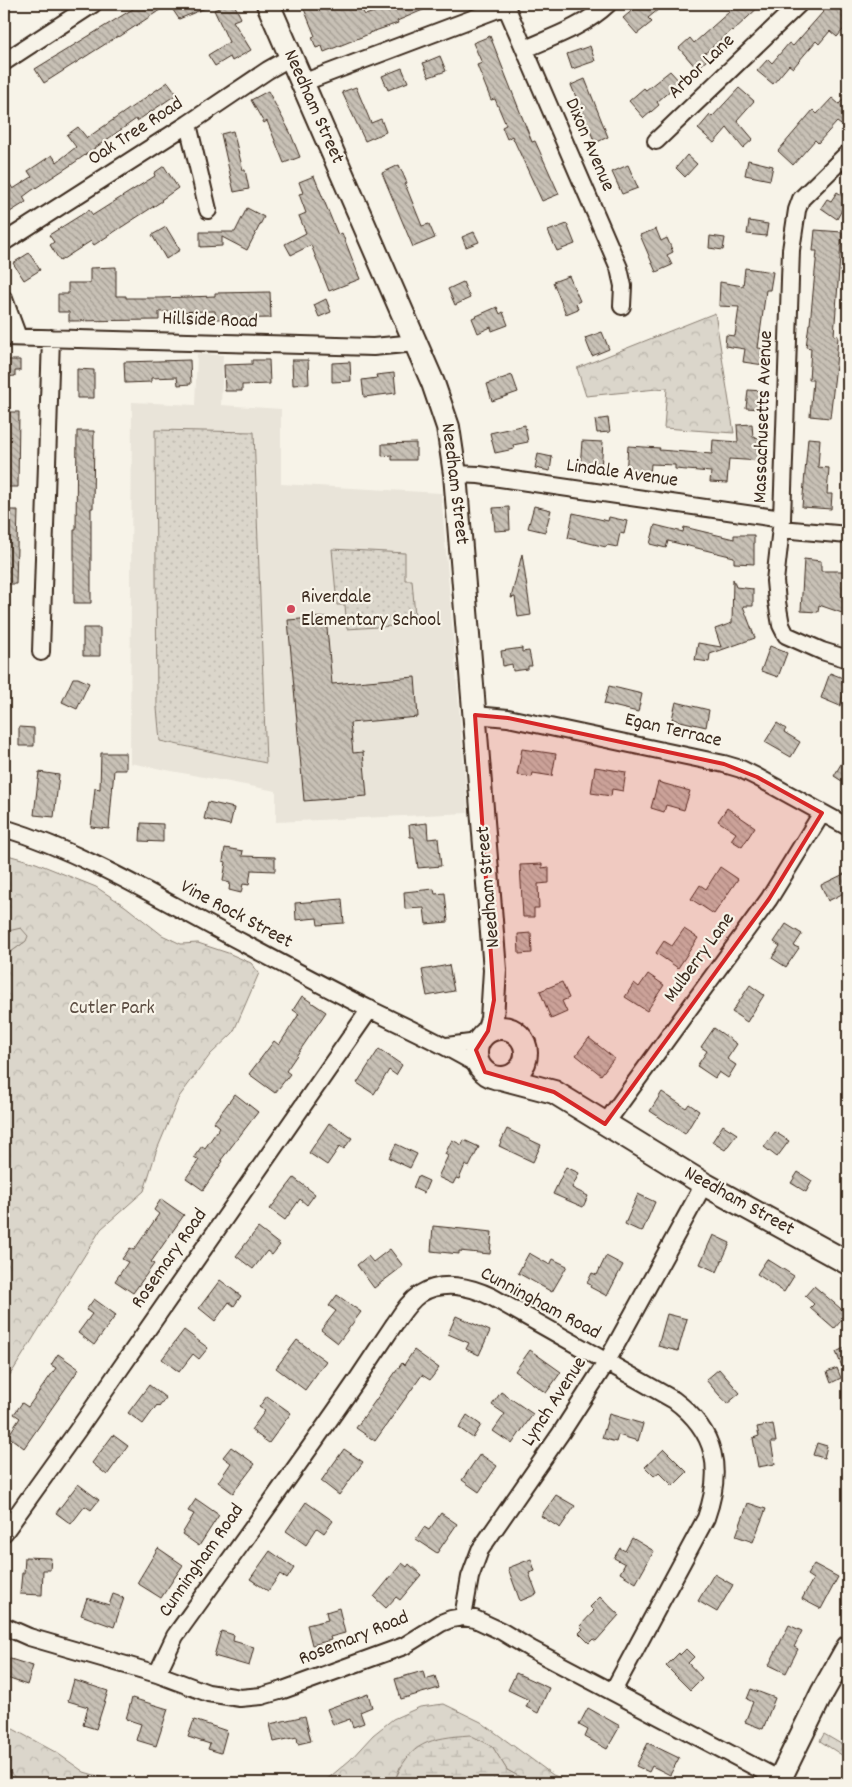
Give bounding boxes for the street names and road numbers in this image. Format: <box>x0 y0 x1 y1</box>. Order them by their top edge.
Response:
street label: Arbor Lane <box>662 28 742 106</box>
street label: Needham Street <box>275 45 351 169</box>
street label: Oak Tree Road <box>83 91 189 173</box>
street label: Dixon Avenue <box>557 94 621 196</box>
street label: Hillside Road <box>162 305 258 337</box>
street label: Massachusetts Avenue <box>747 330 781 504</box>
street label: Needham Street <box>433 422 475 546</box>
street label: Lindale Avenue <box>564 452 680 496</box>
street label: Egan Terrace <box>622 706 725 756</box>
street label: Needham Street <box>470 825 508 949</box>
street label: Vine Rock Street <box>175 874 297 956</box>
street label: Mulberry Lane <box>658 907 743 1009</box>
street label: Needham Street <box>679 1160 799 1244</box>
street label: Rosemary Road <box>125 1203 215 1315</box>
street label: Cunningham Road <box>475 1260 605 1348</box>
street label: Lynch Avenue <box>515 1351 595 1452</box>
street label: Cunningham Road <box>152 1499 252 1623</box>
street label: Rosemary Road <box>295 1604 413 1674</box>

